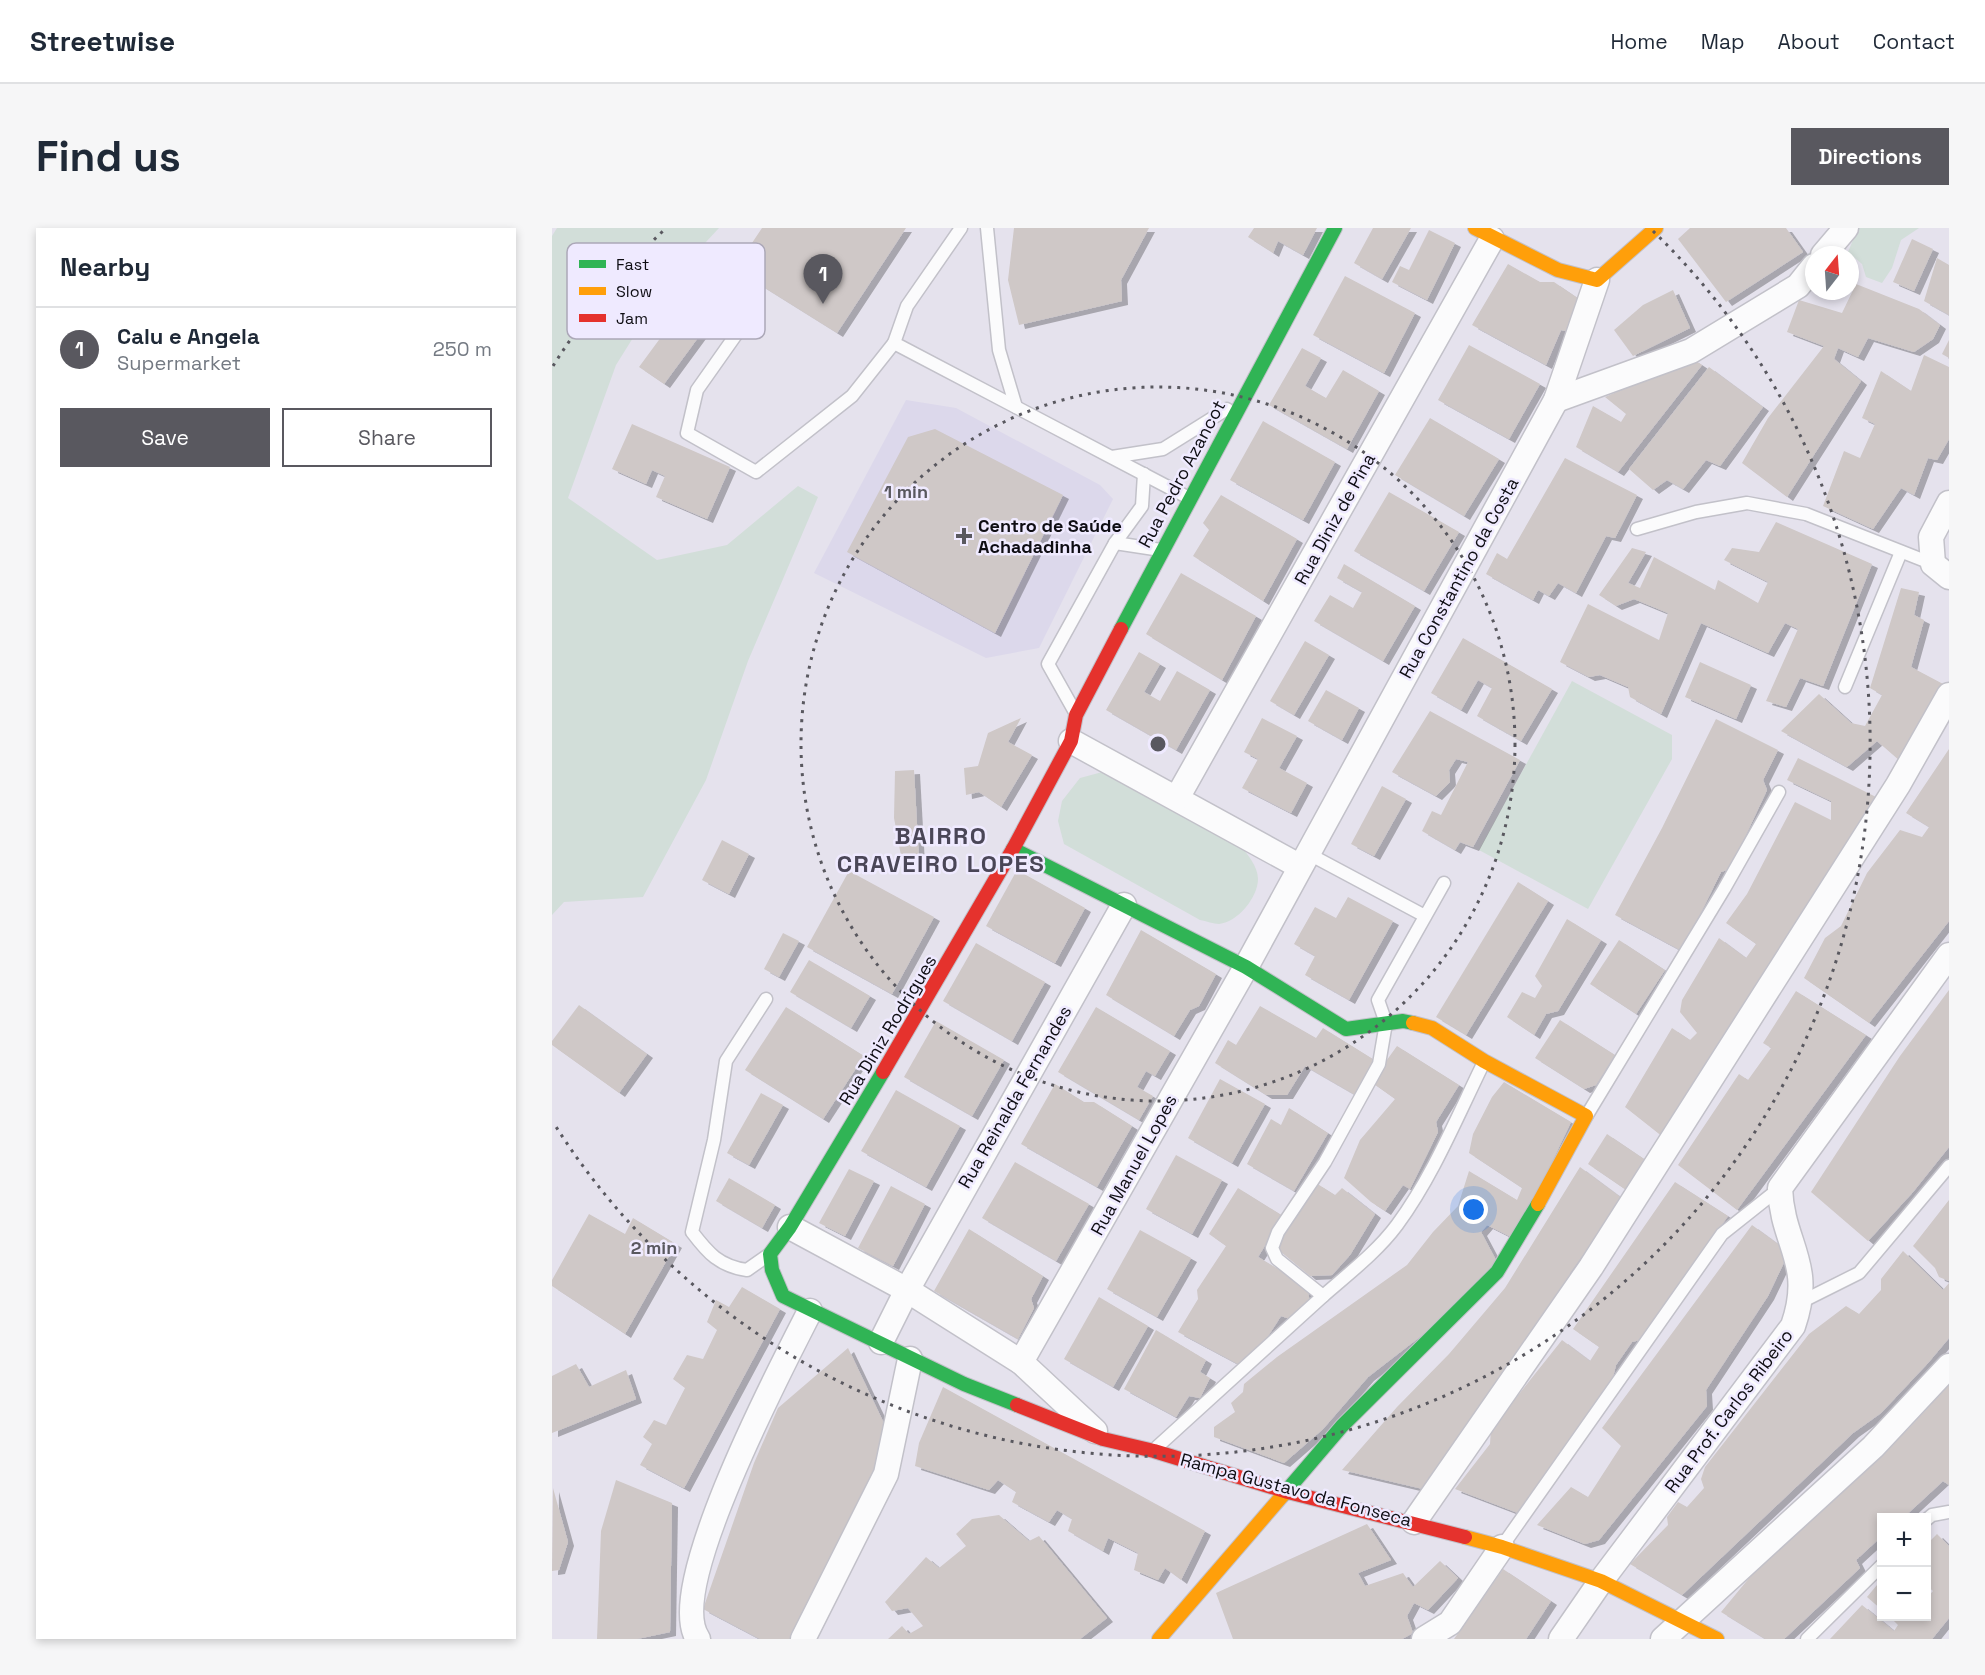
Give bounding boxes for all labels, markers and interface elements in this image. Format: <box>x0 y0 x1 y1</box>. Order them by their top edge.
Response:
text: Streetwise <box>30 23 175 59</box>
text: Home <box>1610 28 1668 55</box>
text: Map <box>1701 28 1745 55</box>
text: About <box>1778 28 1840 55</box>
text: Contact <box>1873 28 1955 55</box>
button: Directions <box>1791 128 1949 185</box>
text: Find us <box>36 130 181 183</box>
legend <box>567 243 765 339</box>
north arrow <box>1805 246 1859 300</box>
text: Nearby <box>60 250 150 284</box>
text: Fast <box>616 254 649 275</box>
pin: 1 <box>804 254 842 304</box>
text: Slow <box>616 281 652 302</box>
text: Jam <box>616 308 648 329</box>
text: Calu e Angela <box>117 322 260 350</box>
text: 1 <box>75 336 84 362</box>
text: 250 m <box>433 336 492 362</box>
text: Supermarket <box>117 350 241 376</box>
street label: Rua Pedro Azancot <box>1133 396 1230 552</box>
button: Save <box>60 408 270 467</box>
button: Share <box>282 408 492 467</box>
street label: Rua Diniz de Pina <box>1289 449 1380 588</box>
street label: Rua Constantino da Costa <box>1394 473 1523 682</box>
text: 1 min <box>884 480 928 503</box>
place label: Centro de Saúde Achadadinha <box>978 514 1122 558</box>
marker: Centro de Saúde Achadadinha <box>955 527 973 545</box>
centre of rings <box>1148 734 1168 754</box>
district label: BAIRRO CRAVEIRO LOPES <box>837 820 1045 879</box>
street label: Rua Diniz Rodrigues <box>834 950 941 1109</box>
street label: Rua Reinalda Fernandes <box>953 1001 1076 1192</box>
street label: Rua Manuel Lopes <box>1085 1090 1182 1239</box>
your location <box>1459 1195 1488 1224</box>
text: 2 min <box>631 1236 677 1259</box>
street label: Rua Prof. Carlos Ribeiro <box>1659 1324 1798 1497</box>
street label: Rampa Gustavo da Fonseca <box>1178 1448 1414 1532</box>
map controls <box>1877 1513 1931 1621</box>
button: + <box>1877 1513 1931 1567</box>
button: − <box>1877 1567 1931 1621</box>

